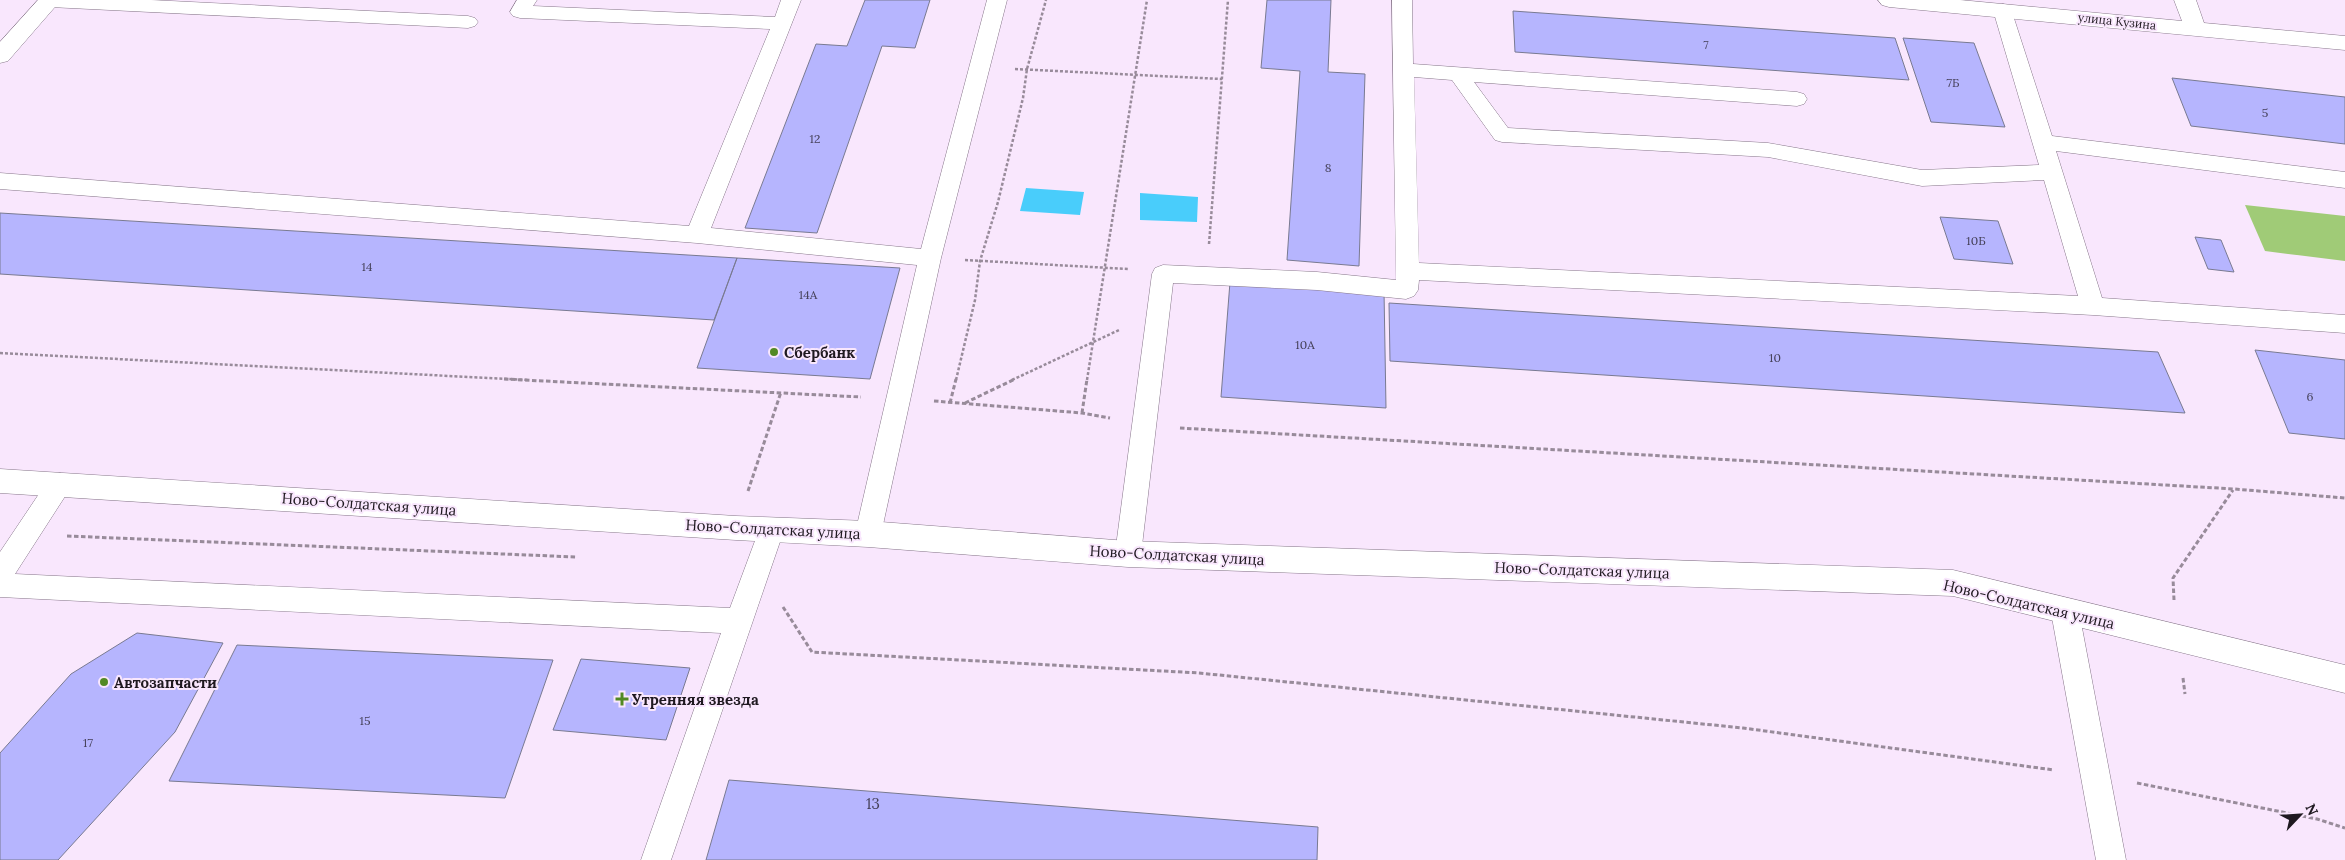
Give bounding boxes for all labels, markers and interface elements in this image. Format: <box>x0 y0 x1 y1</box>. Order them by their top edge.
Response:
street label: улица Кузина <box>2077 9 2157 33</box>
house number: 7 <box>1703 38 1709 52</box>
house number: 7Б <box>1947 75 1960 90</box>
house number: 5 <box>2262 105 2268 120</box>
house number: 12 <box>810 131 820 146</box>
house number: 8 <box>1325 160 1332 175</box>
house number: 10Б <box>1966 233 1986 248</box>
house number: 14 <box>362 259 373 274</box>
house number: 14А <box>799 287 818 302</box>
house number: 10А <box>1295 337 1315 352</box>
place label: Сбербанк <box>784 343 855 362</box>
marker: Сбербанк <box>768 346 780 358</box>
house number: 10 <box>1769 350 1781 365</box>
house number: 6 <box>2307 389 2314 404</box>
street label: Ново-Солдатская улица <box>281 488 457 520</box>
street label: Ново-Солдатская улица <box>685 515 861 543</box>
street label: Ново-Солдатская улица <box>1089 541 1265 569</box>
street label: Ново-Солдатская улица <box>1494 557 1670 583</box>
street label: Ново-Солдатская улица <box>1941 575 2117 633</box>
place label: Автозапчасти <box>114 673 217 692</box>
marker: Автозапчасти <box>98 676 110 688</box>
place label: Утренняя звезда <box>632 690 759 709</box>
marker: Утренняя звезда <box>616 693 628 705</box>
house number: 15 <box>360 713 370 728</box>
house number: 17 <box>83 735 93 750</box>
north arrow <box>2275 790 2325 840</box>
house number: 13 <box>866 794 880 813</box>
text: N <box>2301 801 2322 818</box>

